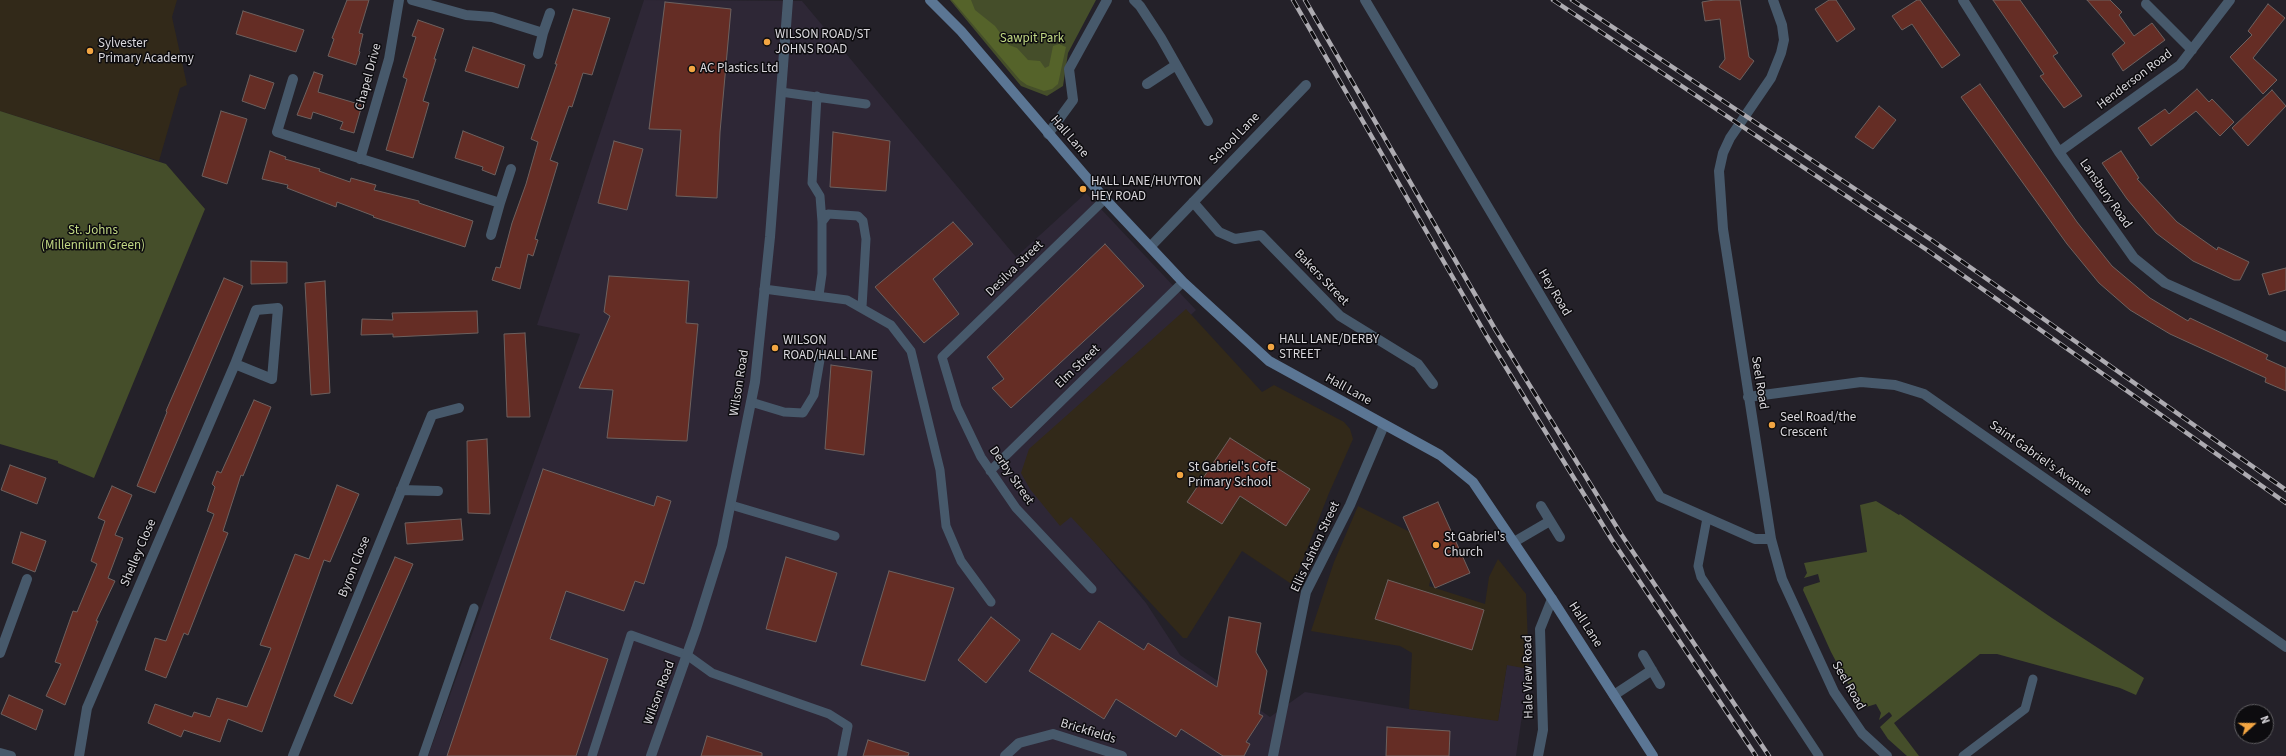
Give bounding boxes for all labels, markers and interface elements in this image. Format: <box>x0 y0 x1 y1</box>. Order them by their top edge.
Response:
place label: WILSON ROAD/ST JOHNS ROAD <box>775 27 870 58</box>
park label: Sawpit Park <box>1000 31 1064 47</box>
place label: Sylvester Primary Academy <box>98 36 194 67</box>
marker: WILSON ROAD/ST JOHNS ROAD <box>762 37 772 47</box>
street label: Chapel Drive <box>353 42 385 112</box>
marker: Sylvester Primary Academy <box>85 46 95 56</box>
street label: Henderson Road <box>2094 47 2176 113</box>
place label: AC Plastics Ltd <box>700 61 778 77</box>
marker: AC Plastics Ltd <box>687 64 697 74</box>
street label: School Lane <box>1206 110 1264 168</box>
street label: Hall Lane <box>1046 113 1092 161</box>
street label: Lansbury Road <box>2075 156 2135 232</box>
place label: HALL LANE/HUYTON HEY ROAD <box>1091 174 1201 205</box>
marker: HALL LANE/HUYTON HEY ROAD <box>1078 184 1088 194</box>
park label: St. Johns (Millennium Green) <box>41 223 145 254</box>
street label: Desilva Street <box>983 238 1047 300</box>
street label: Bakers Street <box>1290 247 1352 309</box>
street label: Hey Road <box>1534 267 1574 319</box>
place label: HALL LANE/DERBY STREET <box>1279 332 1379 363</box>
place label: WILSON ROAD/HALL LANE <box>783 333 878 364</box>
street label: Elm Street <box>1052 342 1104 392</box>
marker: HALL LANE/DERBY STREET <box>1266 342 1276 352</box>
marker: WILSON ROAD/HALL LANE <box>770 343 780 353</box>
street label: Wilson Road <box>727 349 753 417</box>
street label: Seel Road <box>1747 355 1771 411</box>
street label: Hall Lane <box>1322 371 1374 409</box>
place label: Seel Road/the Crescent <box>1780 410 1856 441</box>
street label: Saint Gabriel's Avenue <box>1986 418 2094 500</box>
marker: Seel Road/the Crescent <box>1767 420 1777 430</box>
street label: Derby Street <box>985 444 1037 508</box>
place label: St Gabriel's CofE Primary School <box>1188 460 1277 491</box>
marker: St Gabriel's CofE Primary School <box>1175 470 1185 480</box>
street label: Ellis Ashton Street <box>1288 499 1344 595</box>
street label: Shelley Close <box>118 517 160 589</box>
place label: St Gabriel's Church <box>1444 530 1505 561</box>
street label: Byron Close <box>336 534 374 600</box>
marker: St Gabriel's Church <box>1431 540 1441 550</box>
street label: Hall Lane <box>1565 599 1605 651</box>
street label: Hale View Road <box>1520 635 1538 719</box>
street label: Wilson Road <box>641 659 679 727</box>
street label: Seel Road <box>1828 659 1868 713</box>
north arrow <box>2234 704 2274 744</box>
text: N <box>2256 714 2273 726</box>
street label: Brickfields <box>1058 716 1118 748</box>

